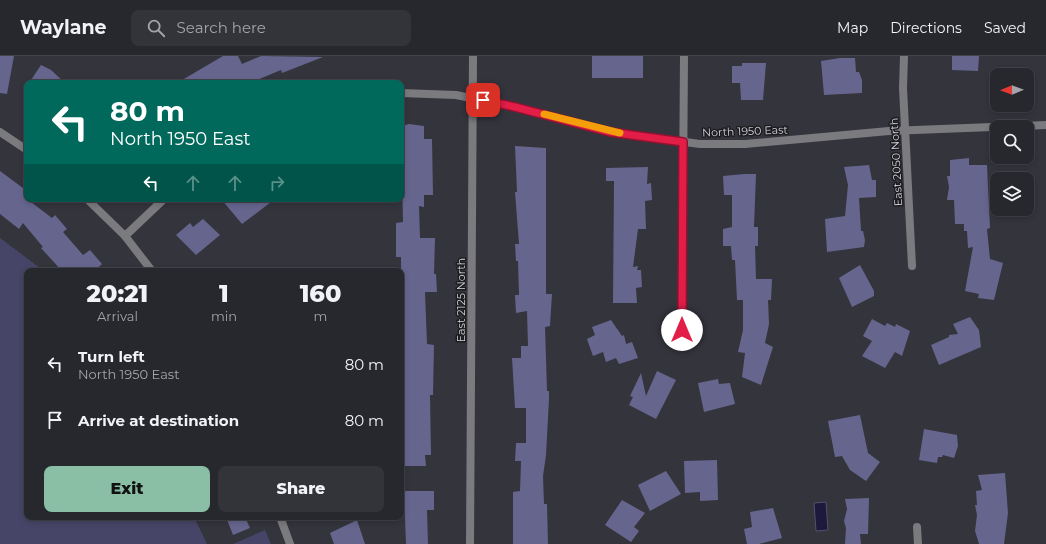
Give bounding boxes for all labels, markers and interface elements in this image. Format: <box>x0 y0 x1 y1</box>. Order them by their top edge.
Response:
search box <box>131 10 411 46</box>
text: Waylane <box>20 16 107 39</box>
icon: search <box>145 17 167 39</box>
text: Search here <box>177 18 266 37</box>
text: Map <box>837 19 868 37</box>
text: Directions <box>890 19 962 37</box>
text: Saved <box>984 19 1026 37</box>
north arrow <box>990 68 1034 112</box>
map controls <box>990 68 1034 216</box>
pin <box>466 83 500 117</box>
icon: arrive <box>472 89 494 111</box>
text: 80 m <box>110 94 185 128</box>
icon: left <box>44 96 96 148</box>
street label: East 2050 North <box>887 117 905 207</box>
button: search <box>990 120 1034 164</box>
street label: North 1950 East <box>702 122 789 139</box>
text: North 1950 East <box>110 128 251 150</box>
icon: left <box>140 172 162 194</box>
icon: ahead <box>182 172 204 194</box>
icon: ahead <box>224 172 246 194</box>
icon: right <box>266 172 288 194</box>
button: layers <box>990 172 1034 216</box>
street label: East 2125 North <box>454 258 468 342</box>
text: 20:21 <box>87 279 148 308</box>
text: 1 <box>219 279 229 308</box>
text: 160 <box>300 279 341 308</box>
text: Arrival <box>97 308 138 324</box>
text: min <box>211 308 237 324</box>
text: m <box>314 308 327 324</box>
position arrow <box>661 309 703 351</box>
text: Turn left <box>78 347 145 366</box>
icon: left <box>44 353 66 375</box>
text: 80 m <box>345 355 384 374</box>
text: North 1950 East <box>78 366 179 382</box>
icon: arrive <box>44 409 66 431</box>
text: Arrive at destination <box>78 411 239 430</box>
text: 80 m <box>345 411 384 430</box>
button: Exit <box>44 466 210 512</box>
button: Share <box>218 466 384 512</box>

